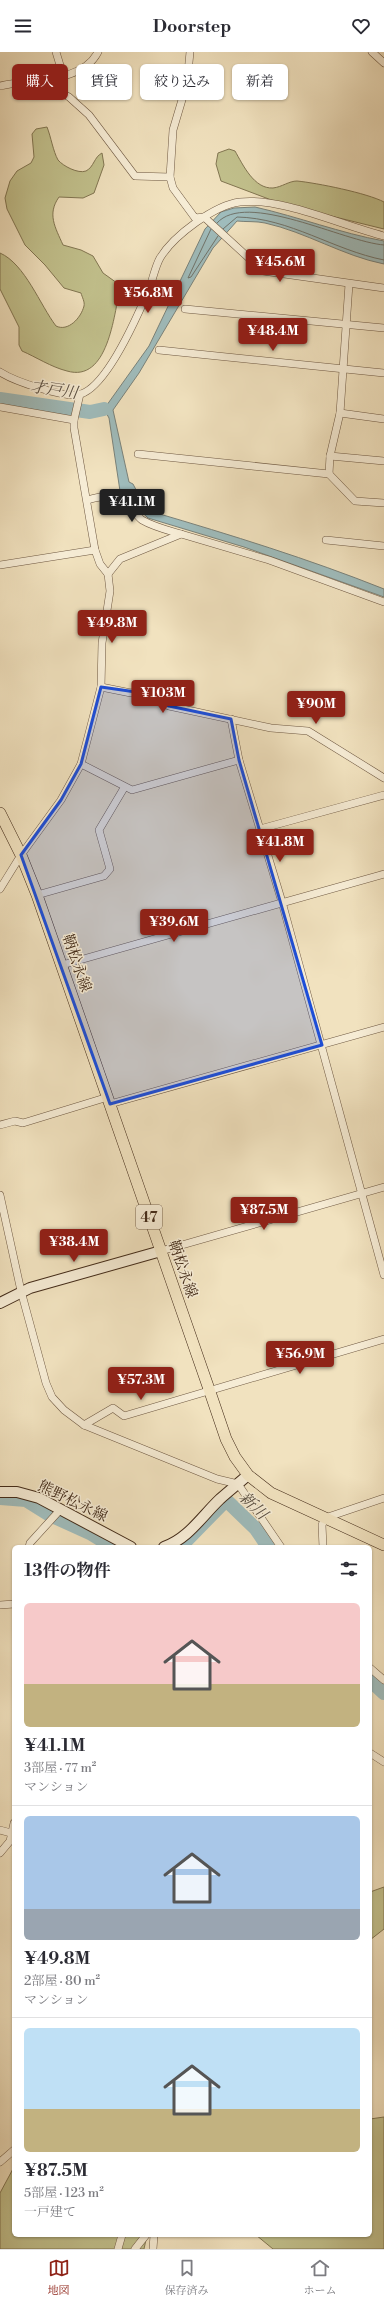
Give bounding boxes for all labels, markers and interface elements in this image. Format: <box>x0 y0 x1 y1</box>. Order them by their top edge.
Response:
icon: menu <box>12 15 34 37</box>
text: Doorstep <box>153 15 231 38</box>
icon: heart <box>350 15 372 37</box>
chip: 購入 <box>12 64 68 100</box>
chip: 賃貸 <box>76 64 132 100</box>
chip: 絞り込み <box>140 64 224 100</box>
chip: 新着 <box>232 64 288 100</box>
pin: ¥45.6M <box>247 249 313 283</box>
text: ¥45.6M <box>255 254 305 270</box>
pin: ¥56.8M <box>115 280 181 314</box>
text: ¥56.8M <box>123 285 173 301</box>
pin: ¥48.4M <box>240 318 306 352</box>
text: ¥48.4M <box>247 323 299 339</box>
water label: 才戸川 <box>29 377 81 404</box>
pin: ¥41.1M <box>99 489 165 523</box>
text: ¥41.1M <box>109 494 155 510</box>
pin: ¥49.8M <box>79 610 145 644</box>
text: ¥49.8M <box>87 615 137 631</box>
pin: ¥103M <box>135 680 191 714</box>
text: ¥103M <box>140 685 186 701</box>
pin: ¥90M <box>292 691 340 725</box>
text: ¥90M <box>296 696 336 712</box>
pin: ¥41.8M <box>247 829 313 863</box>
text: ¥41.8M <box>256 834 304 850</box>
pin: ¥39.6M <box>141 909 207 943</box>
text: ¥39.6M <box>149 914 199 930</box>
street label: 鞆松永線 <box>58 932 95 995</box>
pin: ¥87.5M <box>231 1197 297 1231</box>
text: ¥87.5M <box>240 1202 288 1218</box>
road number: 47 <box>136 1205 162 1229</box>
pin: ¥38.4M <box>41 1229 107 1263</box>
text: ¥38.4M <box>49 1234 99 1250</box>
street label: 鞆松永線 <box>164 1238 201 1301</box>
pin: ¥56.9M <box>267 1341 333 1375</box>
text: ¥56.9M <box>275 1346 325 1362</box>
pin: ¥57.3M <box>108 1367 174 1401</box>
text: ¥57.3M <box>117 1372 165 1388</box>
street label: 熊野松永線 <box>35 1476 111 1526</box>
water label: 新川 <box>235 1487 273 1525</box>
icon: filters <box>338 1558 360 1580</box>
text: 13件の物件 <box>24 1560 110 1582</box>
icon: home <box>156 1629 228 1701</box>
text: ¥41.1M <box>24 1735 85 1757</box>
text: 3部屋 · 77 m² <box>24 1760 96 1776</box>
text: マンション <box>24 1779 88 1795</box>
icon: home <box>156 1842 228 1914</box>
text: ¥49.8M <box>24 1948 90 1970</box>
text: 2部屋 · 80 m² <box>24 1973 100 1989</box>
text: マンション <box>24 1992 88 2008</box>
icon: home <box>156 2054 228 2126</box>
text: ¥87.5M <box>24 2160 88 2182</box>
text: 5部屋 · 123 m² <box>24 2185 104 2201</box>
text: 一戸建て <box>24 2204 76 2220</box>
tab: 地図 <box>48 2257 70 2298</box>
tab: 保存済み <box>165 2257 209 2298</box>
tab: ホーム <box>304 2257 337 2298</box>

